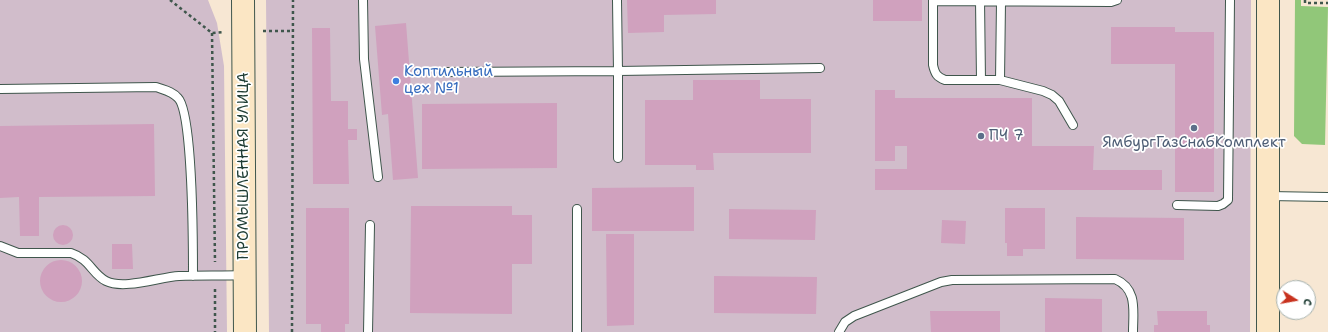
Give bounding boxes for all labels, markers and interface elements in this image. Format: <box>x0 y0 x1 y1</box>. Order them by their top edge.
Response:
place label: Коптильный цех №1 <box>404 63 493 98</box>
street label: ПРОМЫШЛЕННАЯ УЛИЦА <box>235 72 253 260</box>
marker: Коптильный цех №1 <box>391 76 401 86</box>
marker: ЯмбургГазСнабКомплект <box>1189 123 1199 133</box>
place label: ПЧ 7 <box>989 127 1024 145</box>
marker: ПЧ 7 <box>976 131 986 141</box>
place label: ЯмбургГазСнабКомплект <box>1102 134 1286 152</box>
north arrow <box>1276 280 1316 320</box>
text: С <box>1299 297 1315 307</box>

